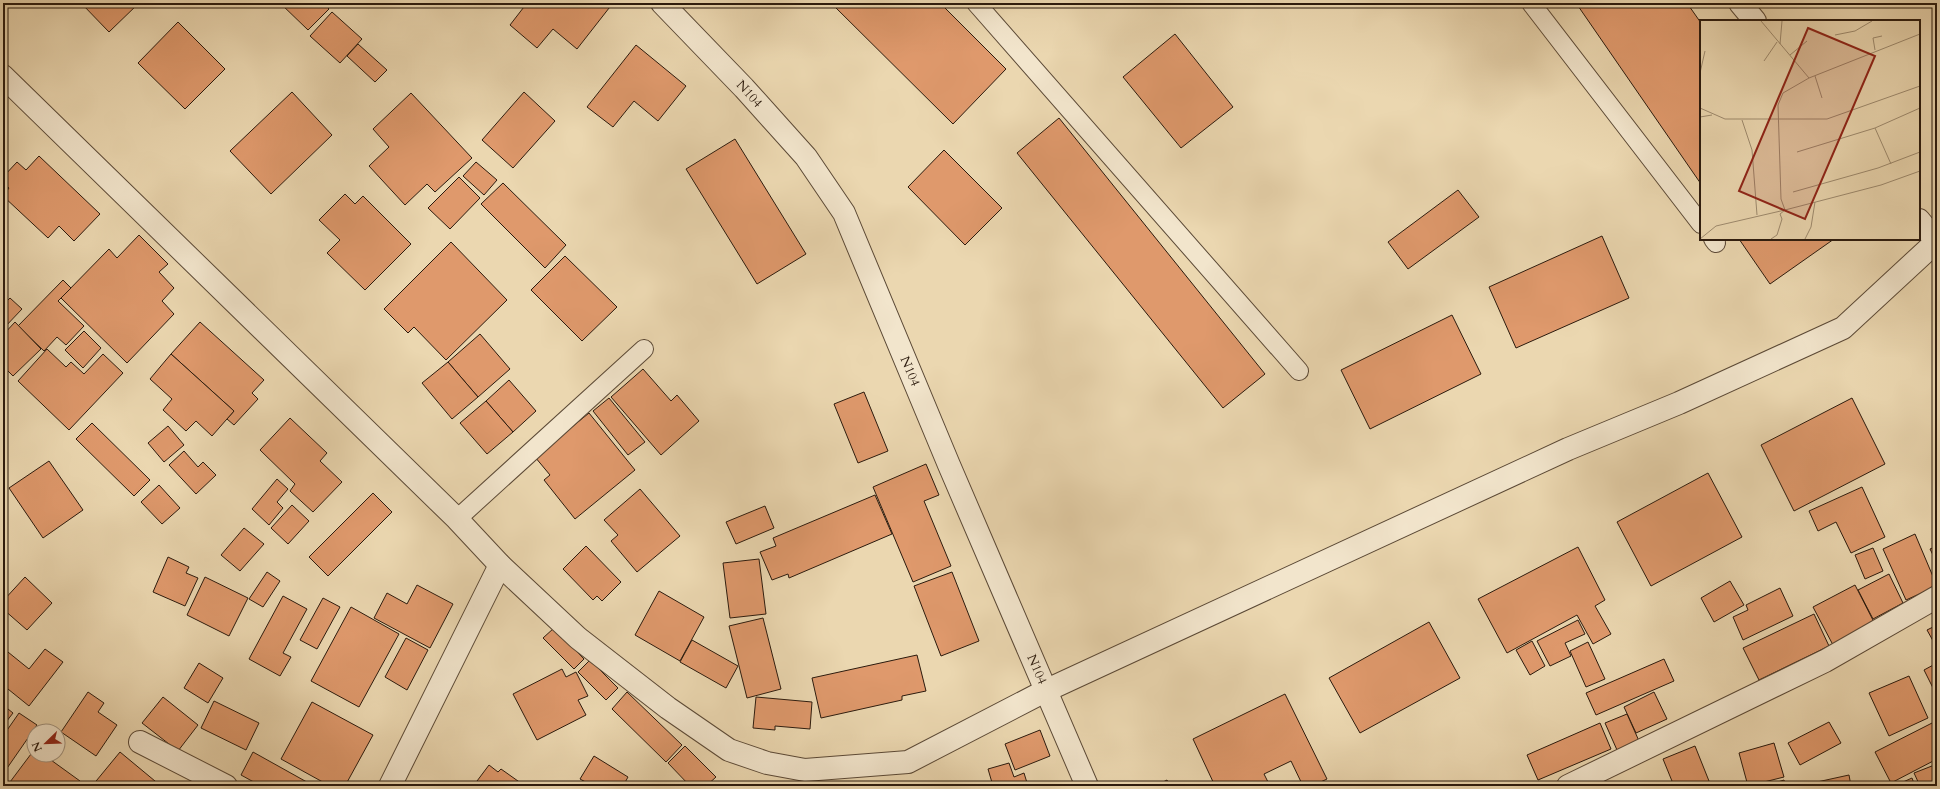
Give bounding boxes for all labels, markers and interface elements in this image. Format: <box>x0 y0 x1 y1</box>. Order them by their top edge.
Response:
inset map <box>1700 20 1920 240</box>
street label: N104 <box>732 76 767 112</box>
street label: N104 <box>896 353 924 389</box>
street label: N104 <box>1022 652 1051 688</box>
north arrow <box>26 723 66 763</box>
text: N <box>28 739 46 754</box>

